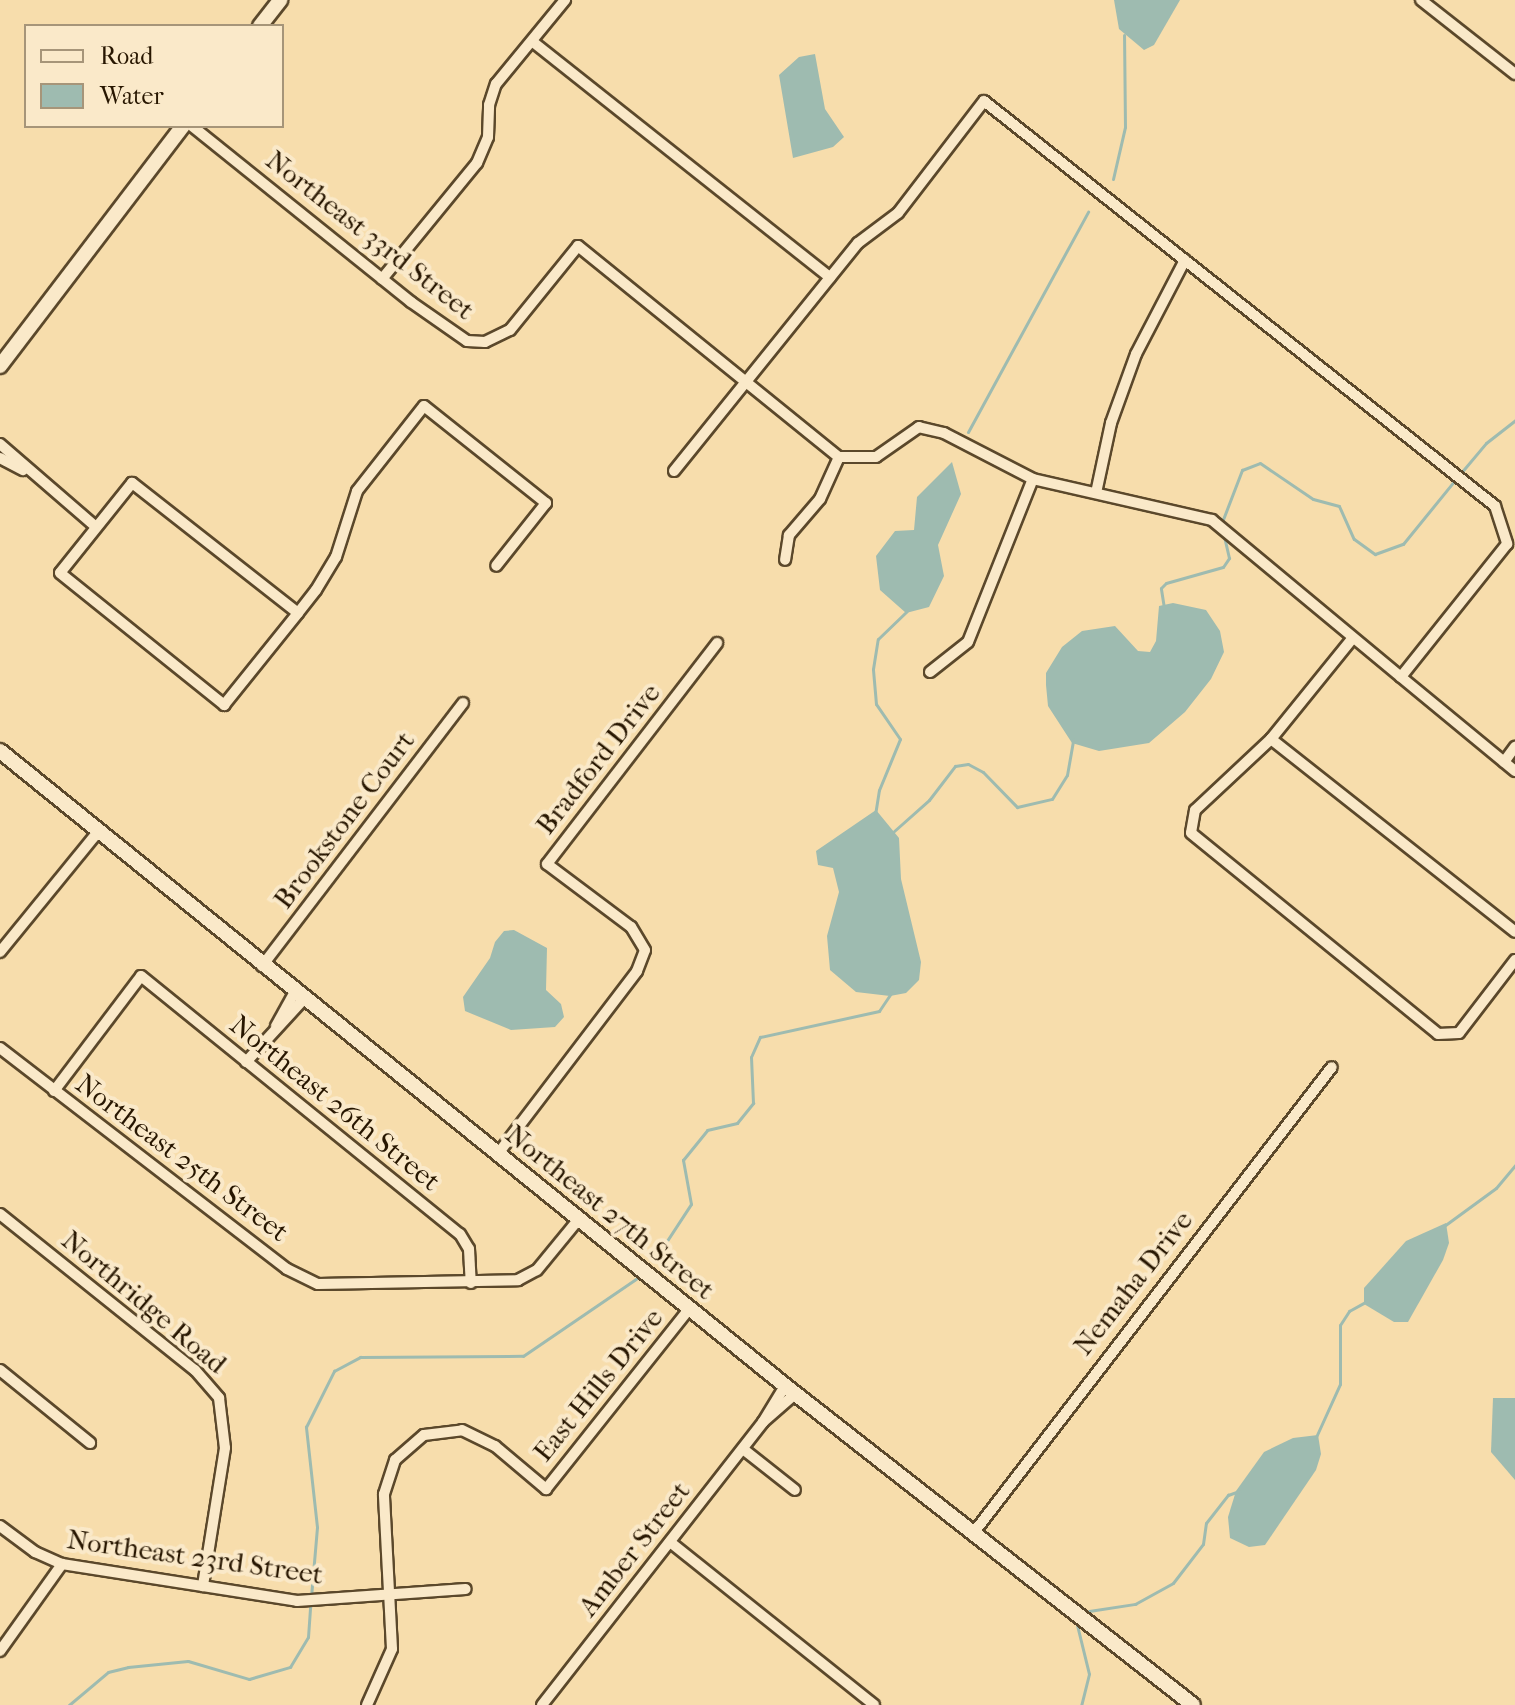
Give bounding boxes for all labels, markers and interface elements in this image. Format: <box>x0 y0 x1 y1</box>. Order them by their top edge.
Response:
legend <box>24 24 284 128</box>
text: Road <box>100 42 153 70</box>
text: Water <box>100 82 164 110</box>
street label: Northeast 33rd Street <box>259 143 481 327</box>
street label: Bradford Drive <box>529 677 667 841</box>
street label: Brookstone Court <box>266 725 422 915</box>
street label: Northeast 26th Street <box>223 1008 447 1198</box>
street label: Northeast 25th Street <box>69 1067 295 1249</box>
street label: Northeast 27th Street <box>499 1117 721 1307</box>
street label: Nemaha Drive <box>1066 1204 1200 1362</box>
street label: Northridge Road <box>55 1223 233 1381</box>
street label: East Hills Drive <box>526 1302 670 1468</box>
street label: Amber Street <box>571 1475 697 1623</box>
street label: Northeast 23rd Street <box>65 1522 325 1592</box>

